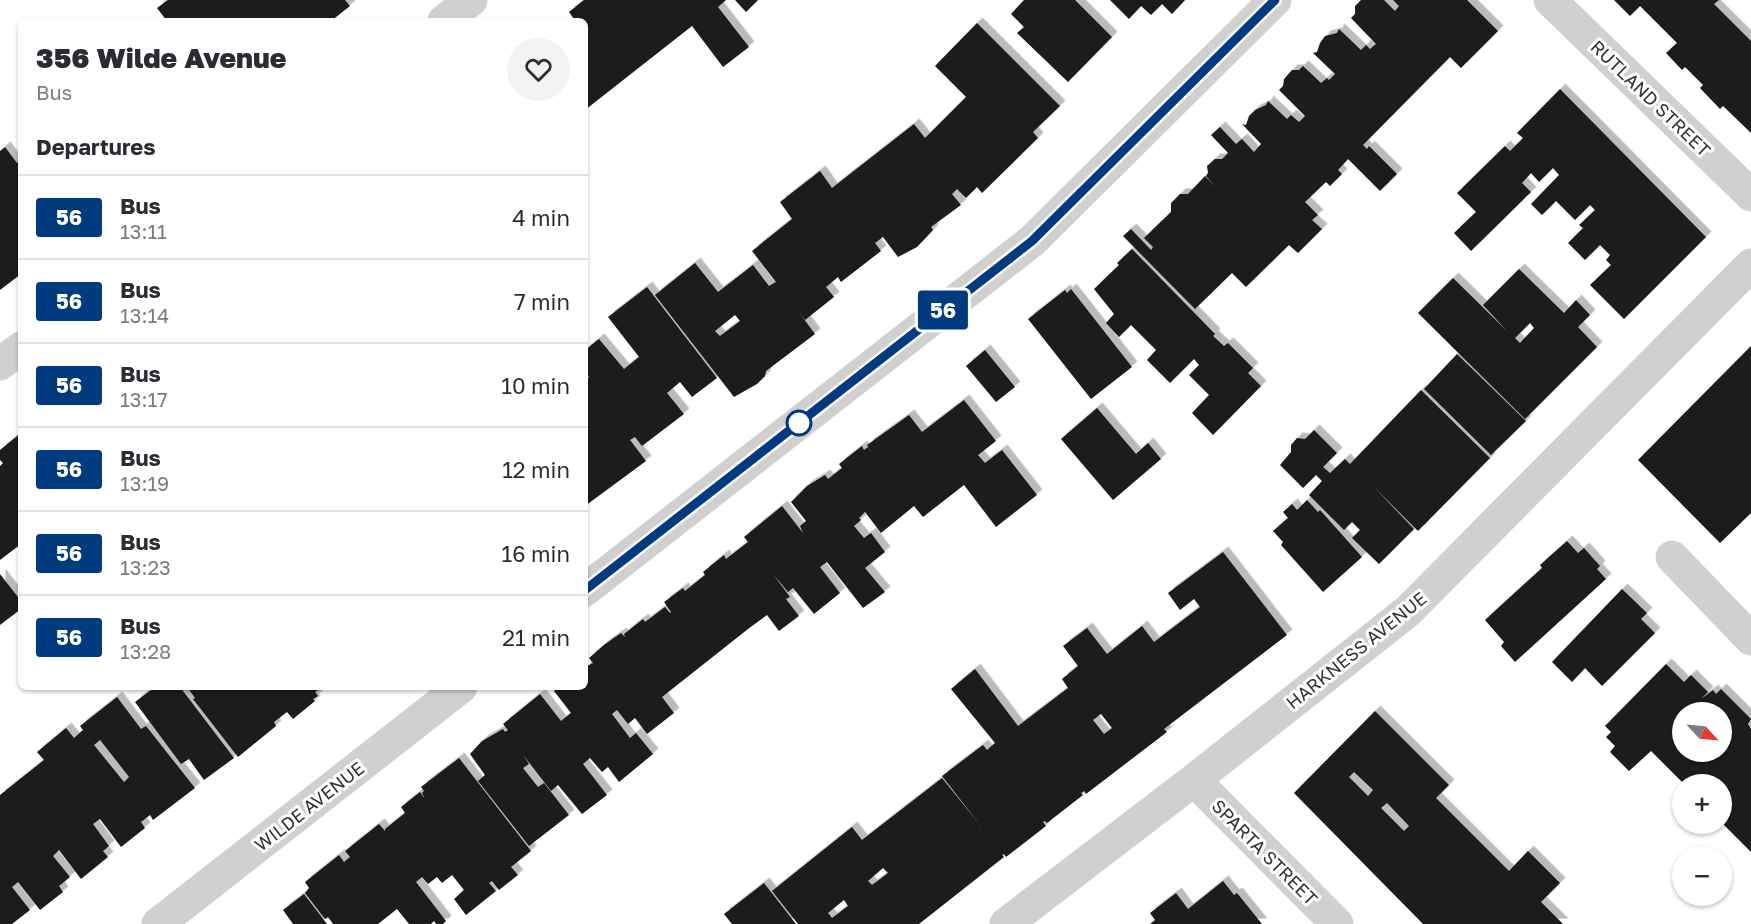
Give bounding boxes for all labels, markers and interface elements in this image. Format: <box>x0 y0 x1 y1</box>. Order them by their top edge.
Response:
street label: RUTLAND STREET <box>1587 35 1715 161</box>
button: heart <box>507 38 570 101</box>
text: 356 Wilde Avenue <box>36 41 286 74</box>
text: Bus <box>36 80 72 104</box>
text: Departures <box>36 133 155 160</box>
text: Bus <box>120 192 161 219</box>
text: 56 <box>56 204 82 230</box>
text: 4 min <box>512 204 570 231</box>
text: 13:11 <box>120 219 167 243</box>
text: Bus <box>120 276 161 303</box>
text: 56 <box>56 288 82 314</box>
text: 7 min <box>514 288 570 315</box>
line badge: 56 <box>916 290 970 330</box>
text: 56 <box>930 297 956 323</box>
text: 13:14 <box>120 303 169 327</box>
text: Bus <box>120 360 161 387</box>
text: 56 <box>56 372 82 398</box>
text: 10 min <box>501 372 570 399</box>
text: 13:17 <box>120 387 168 411</box>
unlabelled marker <box>786 410 812 436</box>
text: Bus <box>120 444 161 471</box>
text: 56 <box>56 456 82 482</box>
text: 12 min <box>502 456 570 483</box>
text: 13:19 <box>120 471 169 495</box>
text: Bus <box>120 528 161 555</box>
text: 56 <box>56 540 82 566</box>
text: 16 min <box>502 540 570 567</box>
text: 13:23 <box>120 555 171 579</box>
street label: HARKNESS AVENUE <box>1282 587 1430 713</box>
text: Bus <box>120 612 161 639</box>
text: 56 <box>56 624 82 650</box>
text: 21 min <box>502 624 570 651</box>
text: 13:28 <box>120 639 171 663</box>
north arrow <box>1672 702 1732 762</box>
map controls <box>1672 702 1732 906</box>
street label: WILDE AVENUE <box>250 757 368 855</box>
button: + <box>1672 774 1732 834</box>
street label: SPARTA STREET <box>1208 795 1322 909</box>
button: − <box>1672 846 1732 906</box>

